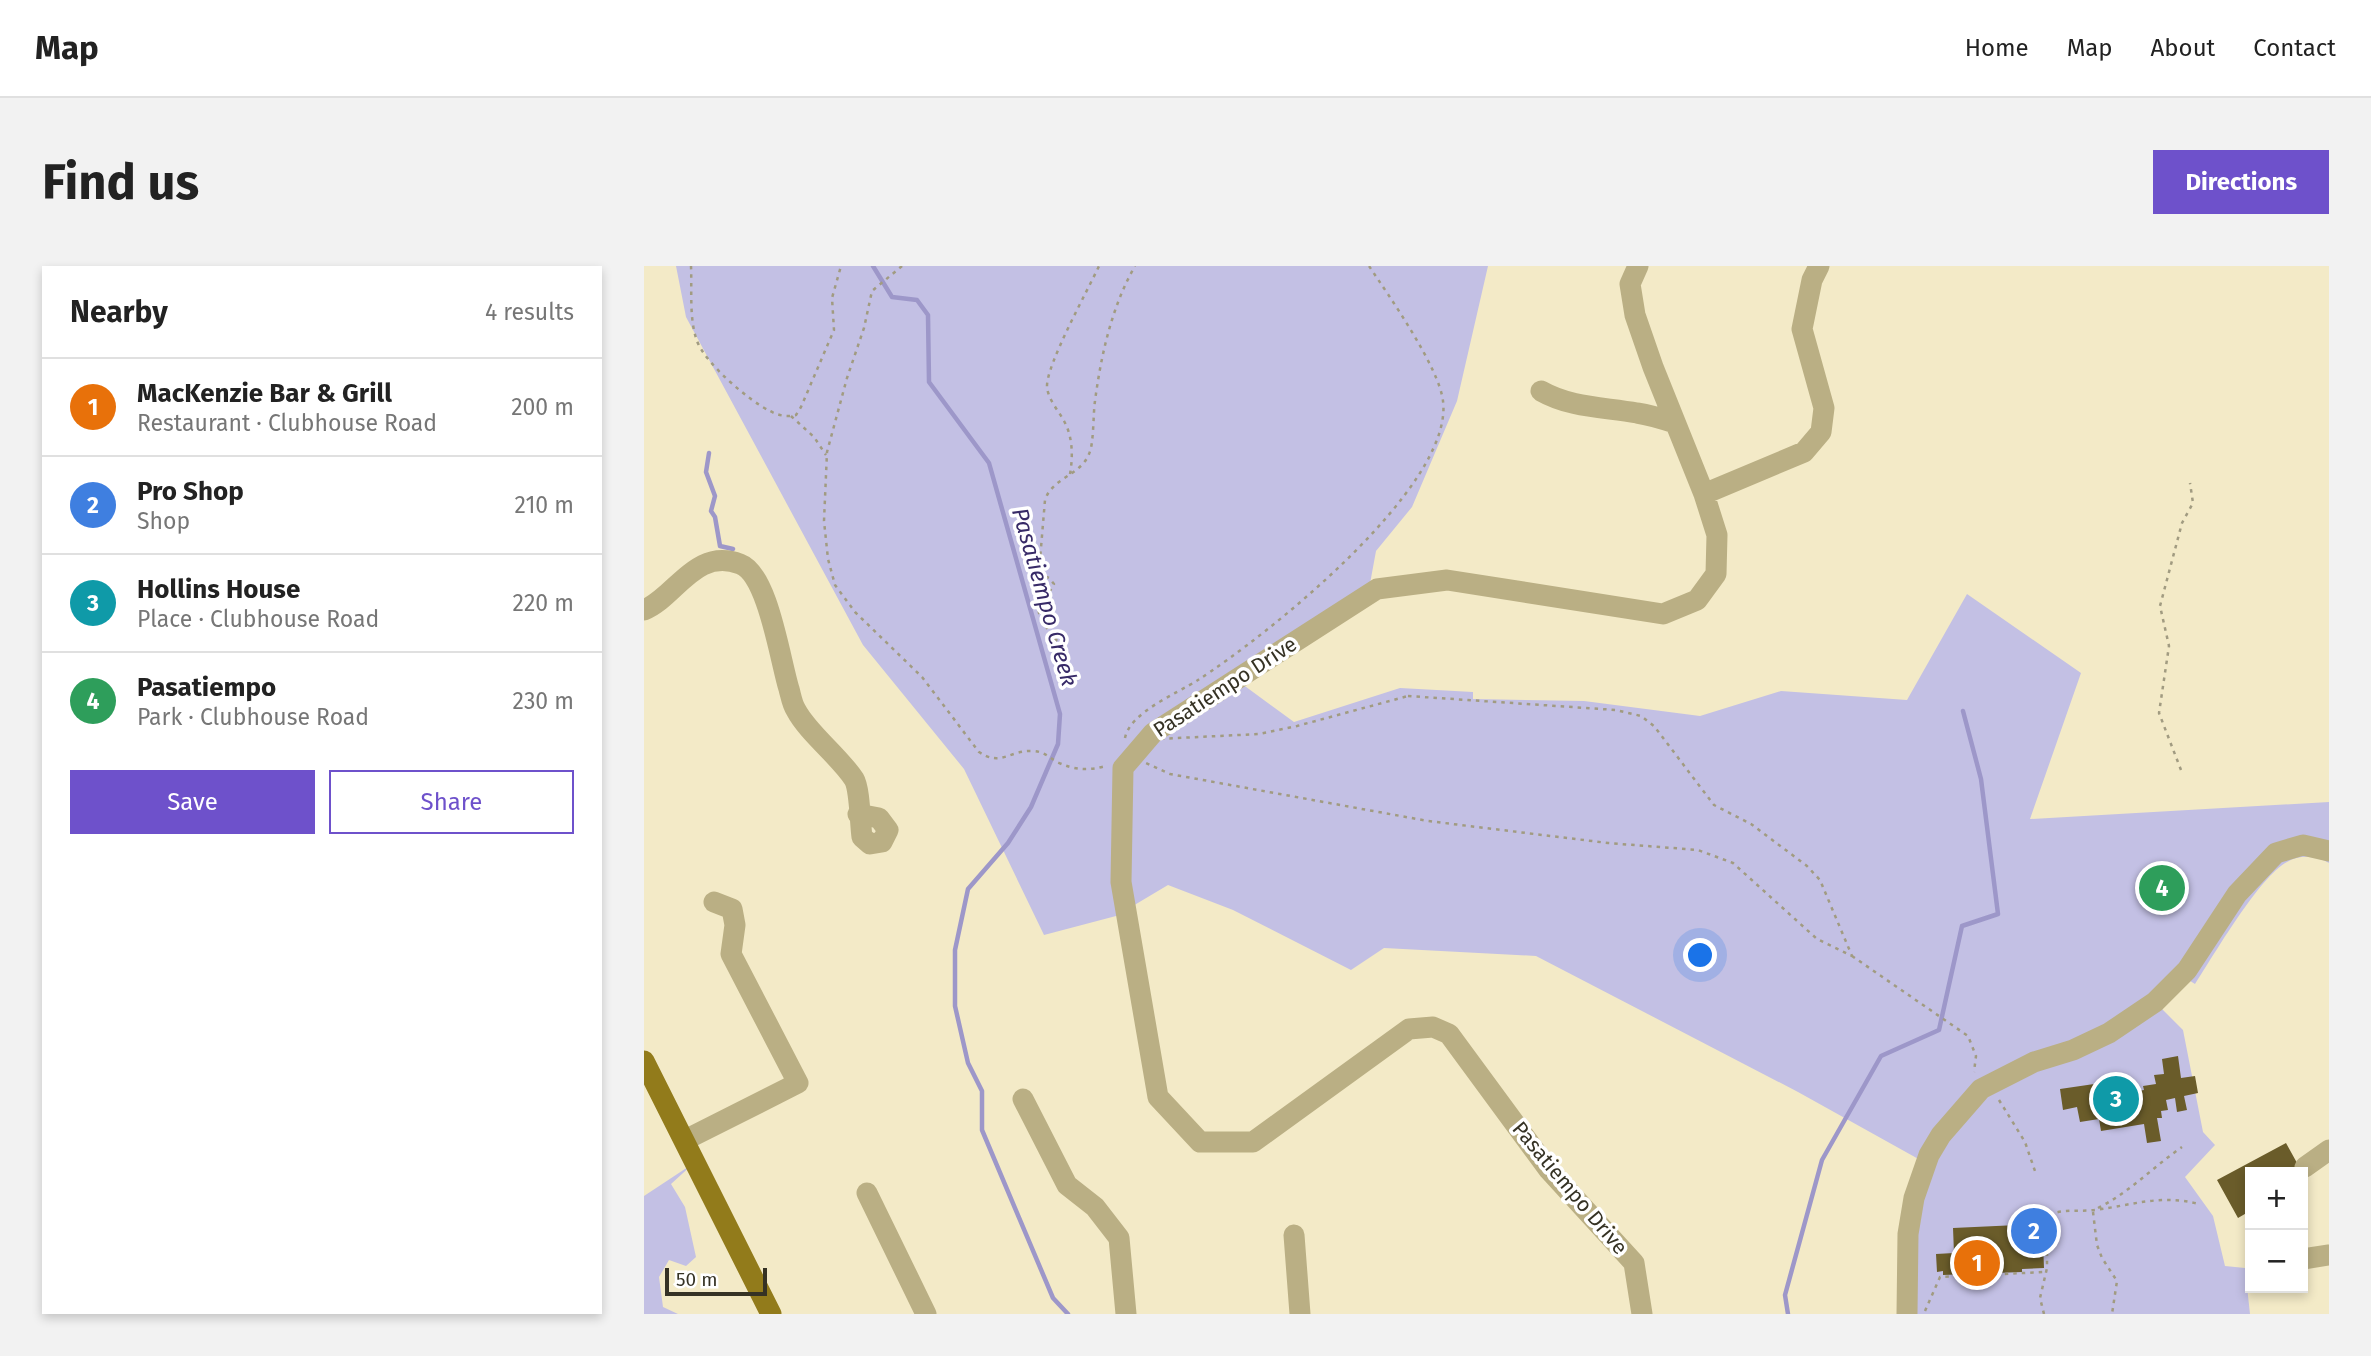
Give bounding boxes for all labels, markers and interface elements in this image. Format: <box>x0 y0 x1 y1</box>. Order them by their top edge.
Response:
text: Map <box>35 28 99 68</box>
text: Home <box>1965 34 2029 62</box>
text: Map <box>2067 34 2113 62</box>
text: About <box>2151 34 2215 62</box>
text: Contact <box>2253 34 2336 62</box>
button: Directions <box>2153 150 2329 214</box>
text: Find us <box>42 153 199 212</box>
text: Nearby <box>70 294 168 330</box>
text: 4 results <box>485 298 574 326</box>
text: MacKenzie Bar & Grill <box>137 378 392 409</box>
text: 1 <box>88 393 98 421</box>
text: 200 m <box>511 393 574 421</box>
text: Restaurant · Clubhouse Road <box>137 409 437 437</box>
text: Pro Shop <box>137 476 244 507</box>
text: 2 <box>87 491 99 519</box>
text: 210 m <box>515 491 574 519</box>
water label: Pasatiempo Creek <box>1006 504 1084 690</box>
text: Shop <box>137 507 190 535</box>
text: Hollins House <box>137 574 300 605</box>
text: 3 <box>87 589 99 617</box>
text: 220 m <box>513 589 574 617</box>
text: Place · Clubhouse Road <box>137 605 379 633</box>
street label: Pasatiempo Drive <box>1148 631 1302 743</box>
text: Pasatiempo <box>137 672 276 703</box>
text: 4 <box>87 687 100 715</box>
text: 230 m <box>513 687 574 715</box>
text: Park · Clubhouse Road <box>137 703 369 731</box>
button: Save <box>70 770 315 834</box>
button: Share <box>329 770 574 834</box>
pin: 4 <box>2139 862 2185 914</box>
your location <box>1683 938 1717 972</box>
pin: 3 <box>2093 1073 2139 1125</box>
street label: Pasatiempo Drive <box>1507 1116 1633 1260</box>
map controls <box>2245 1167 2308 1293</box>
button: + <box>2245 1167 2308 1230</box>
pin: 2 <box>2011 1205 2057 1257</box>
button: − <box>2245 1230 2308 1293</box>
pin: 1 <box>1954 1237 2000 1289</box>
scale bar <box>665 1265 766 1297</box>
text: 50 m <box>676 1268 717 1291</box>

